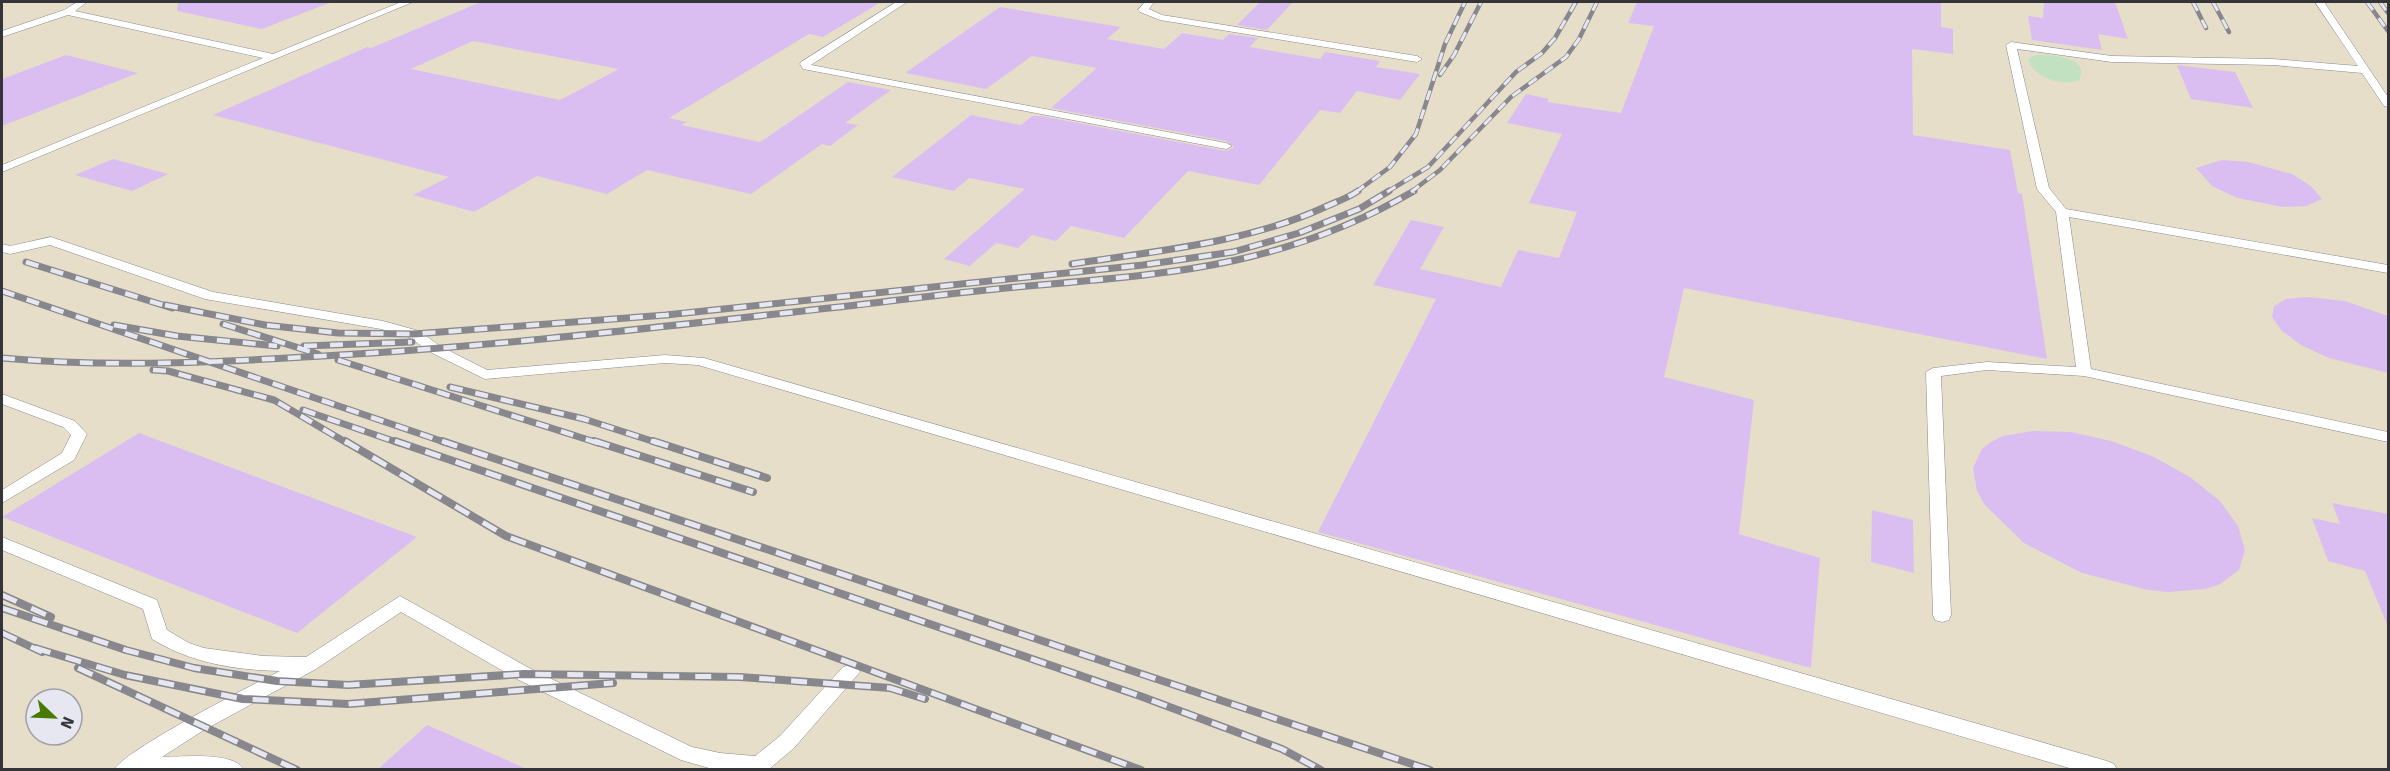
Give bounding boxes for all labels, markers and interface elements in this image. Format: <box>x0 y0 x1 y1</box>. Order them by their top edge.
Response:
north arrow <box>24 687 84 747</box>
text: N <box>56 713 78 732</box>

